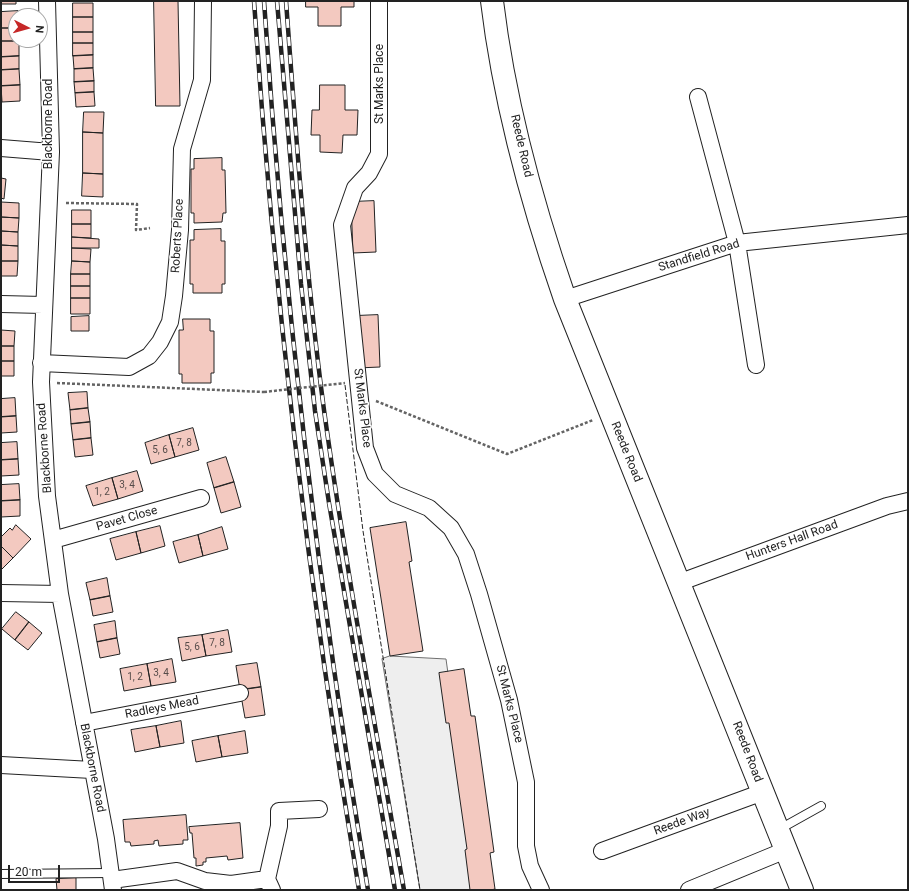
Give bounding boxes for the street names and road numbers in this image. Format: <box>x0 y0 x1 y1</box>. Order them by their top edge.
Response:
street label: St Marks Place <box>373 44 387 124</box>
street label: Blackborne Road <box>42 79 56 169</box>
street label: Reede Road <box>507 113 535 179</box>
street label: Roberts Place <box>169 198 187 274</box>
street label: Standfield Road <box>657 237 741 275</box>
street label: St Marks Place <box>350 367 374 449</box>
street label: Blackborne Road <box>35 402 55 494</box>
street label: Reede Road <box>607 420 645 484</box>
street label: Pavet Close <box>95 503 159 535</box>
street label: Hunters Hall Road <box>744 518 840 564</box>
street label: St Marks Place <box>492 663 526 745</box>
street label: Radleys Mead <box>124 694 200 722</box>
street label: Reede Road <box>729 720 765 784</box>
street label: Blackborne Road <box>76 722 108 814</box>
street label: Reede Way <box>652 805 712 839</box>

